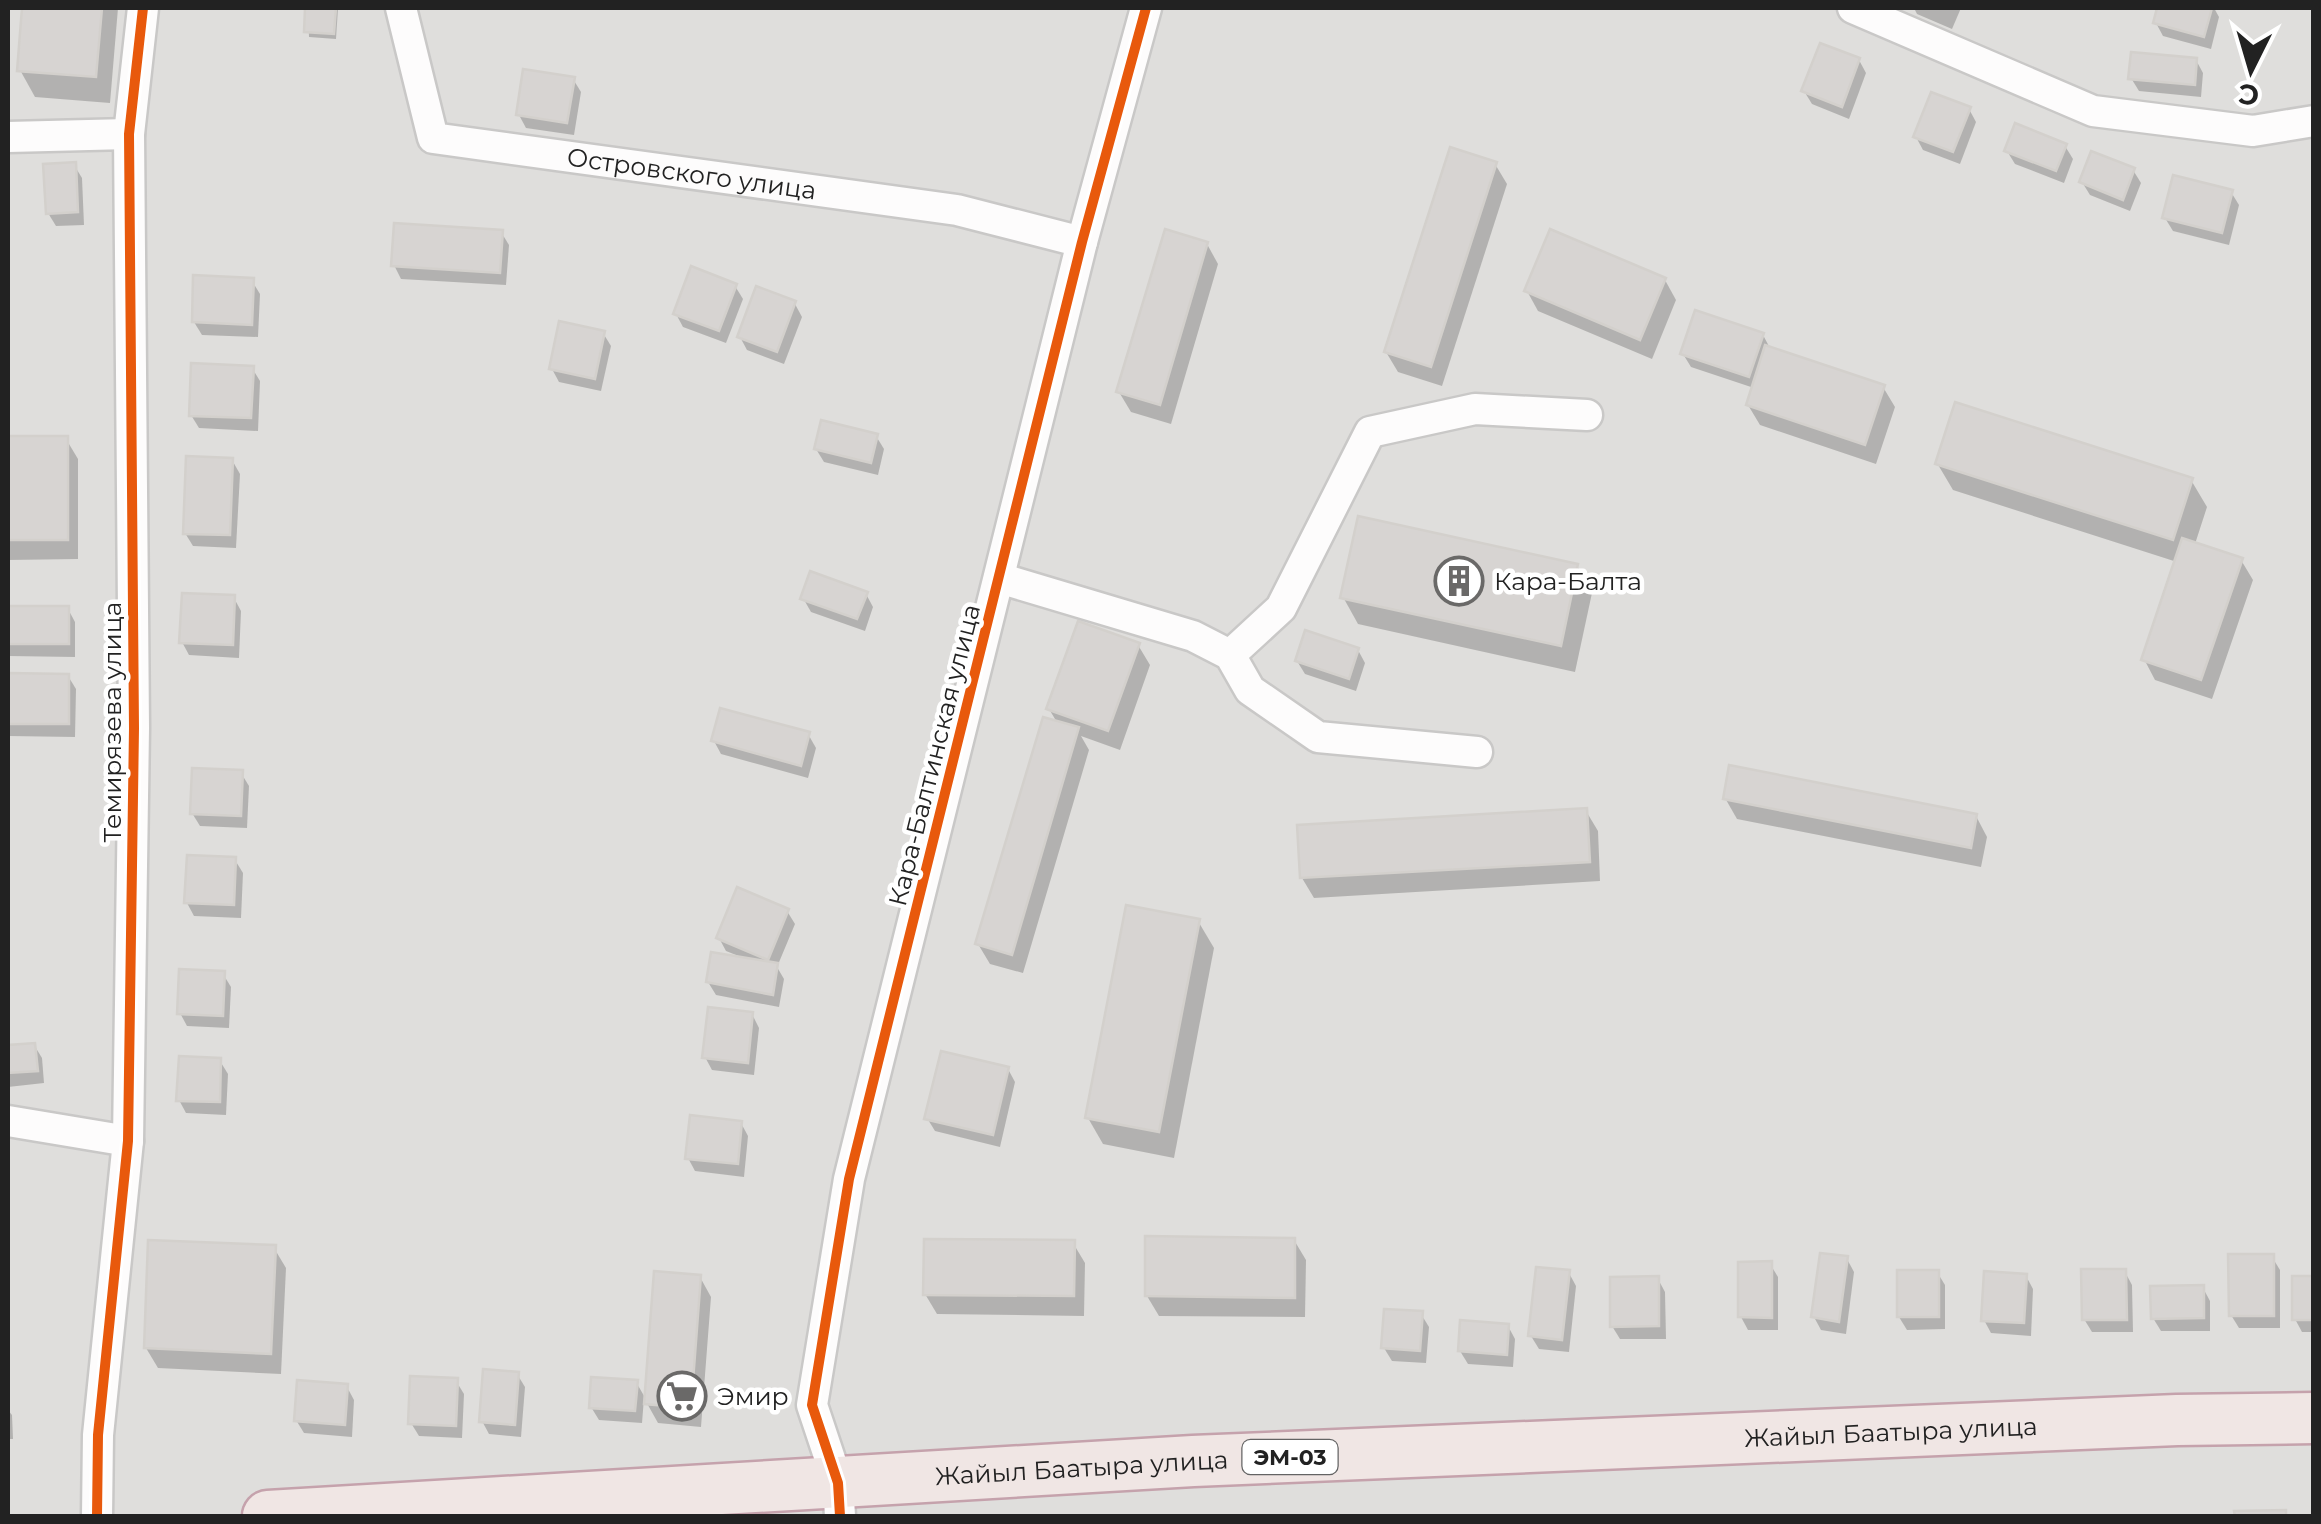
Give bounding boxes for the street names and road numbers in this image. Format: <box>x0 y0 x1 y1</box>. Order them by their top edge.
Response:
street label: Островского улица <box>565 142 818 205</box>
street label: Кара-Балтинская улица <box>882 601 986 909</box>
street label: Темирязева улица <box>97 602 127 842</box>
street label: Жайыл Баатыра улица <box>1743 1411 2038 1453</box>
road number: ЭМ-03 <box>1242 1440 1338 1474</box>
street label: Жайыл Баатыра улица <box>934 1445 1229 1491</box>

